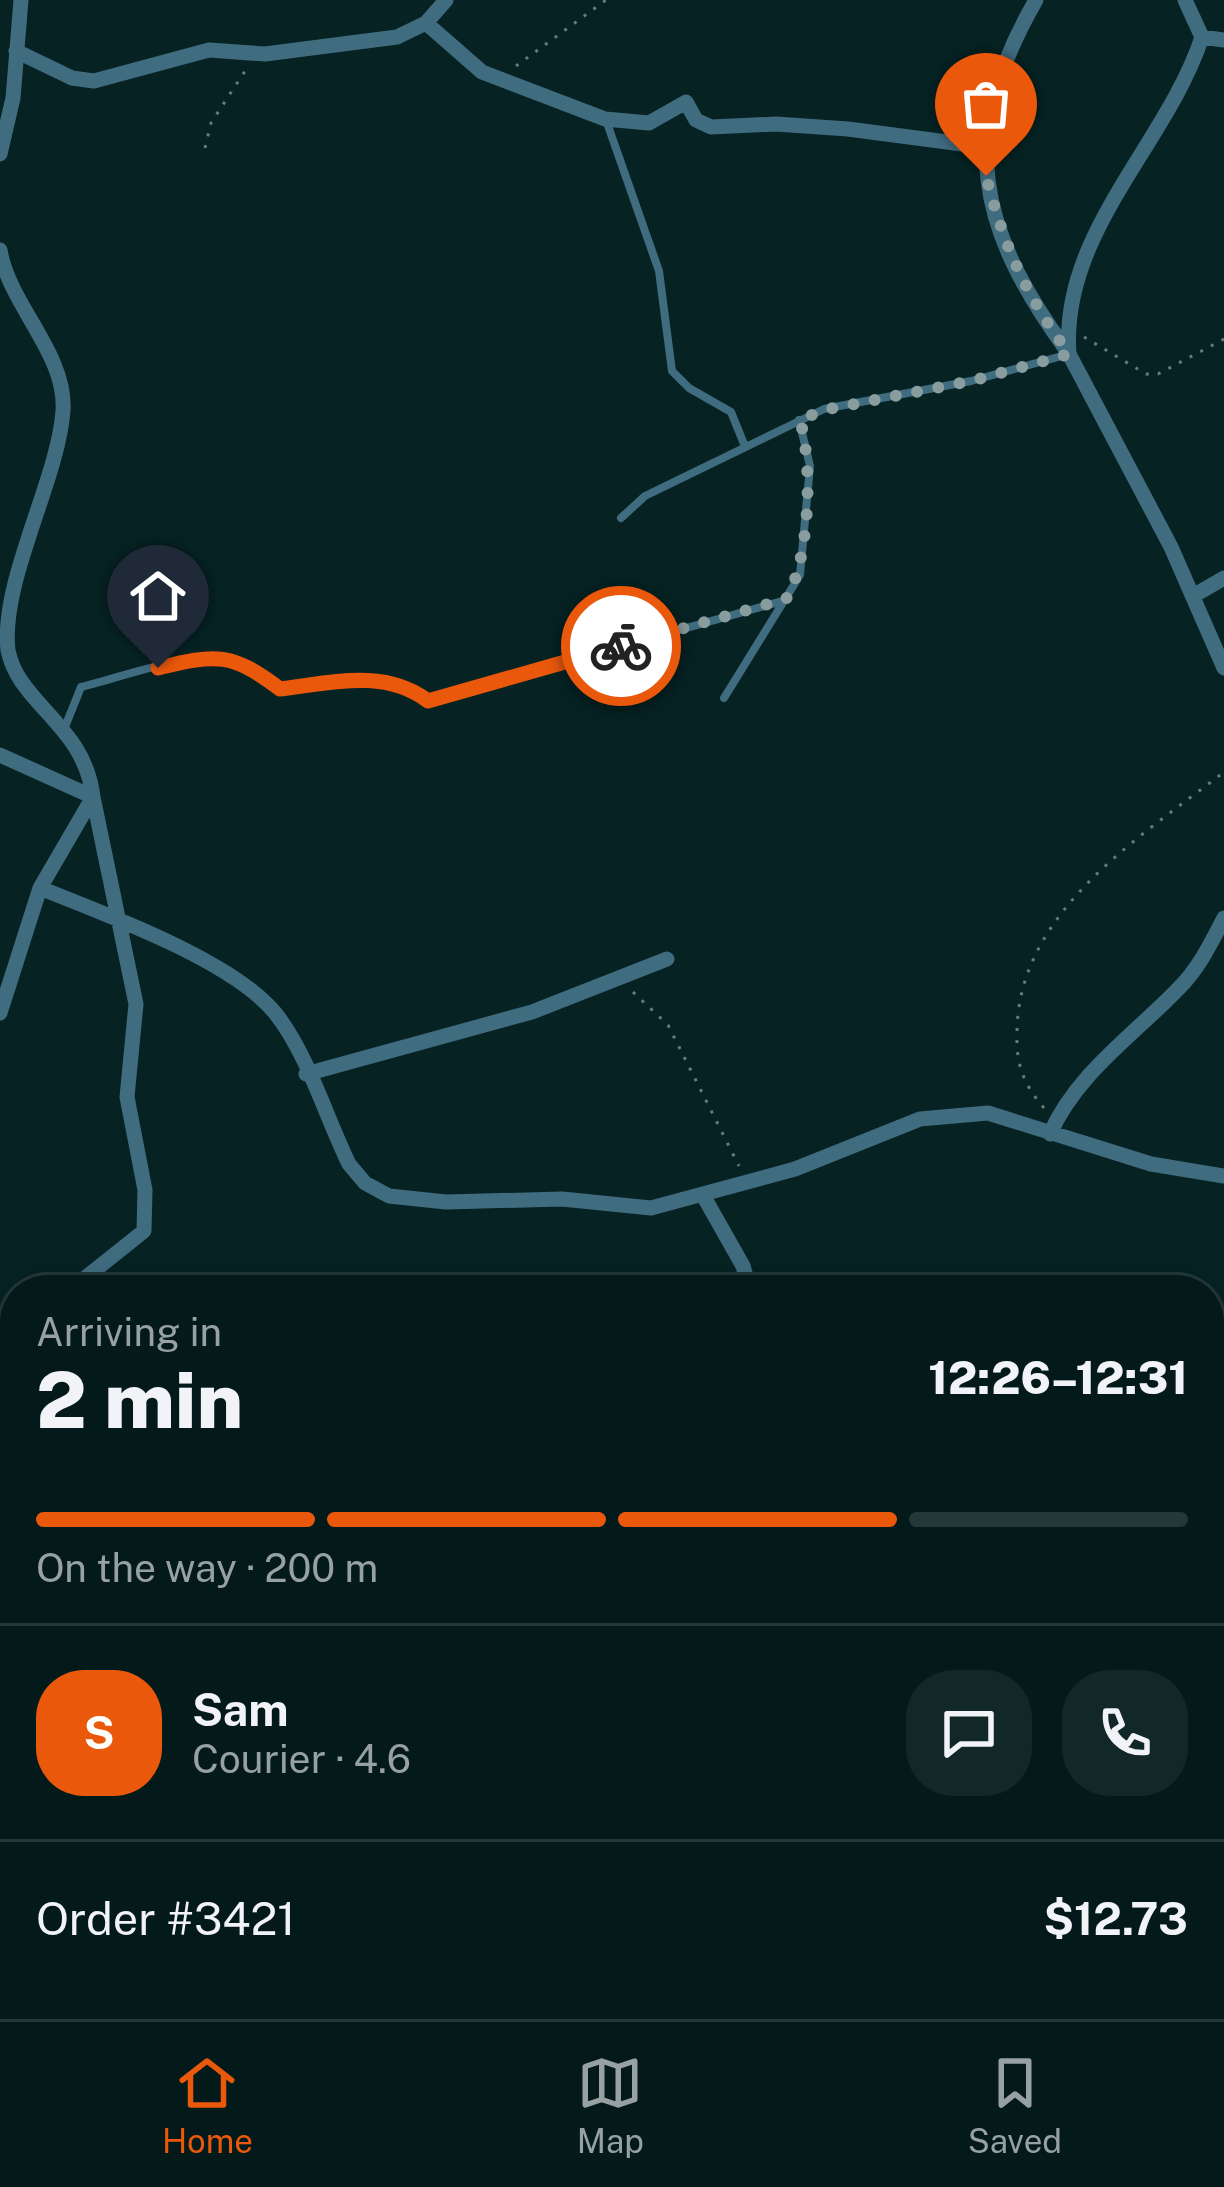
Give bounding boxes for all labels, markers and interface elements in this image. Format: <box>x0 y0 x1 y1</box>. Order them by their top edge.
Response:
pin <box>935 53 1037 176</box>
icon: bag <box>953 71 1019 137</box>
pin <box>107 545 209 668</box>
icon: home <box>125 563 191 629</box>
courier <box>561 586 681 706</box>
icon: bike <box>588 613 654 679</box>
text: Arriving in <box>36 1309 222 1355</box>
text: 12:26–12:31 <box>928 1351 1188 1404</box>
text: 2 min <box>36 1354 243 1446</box>
text: On the way · 200 m <box>36 1545 378 1591</box>
button: chat <box>906 1670 1032 1796</box>
button: phone <box>1062 1670 1188 1796</box>
text: Sam <box>192 1683 289 1736</box>
text: S <box>83 1706 115 1759</box>
text: Courier · 4.6 <box>192 1736 411 1782</box>
text: Order #3421 <box>36 1892 296 1945</box>
text: $12.73 <box>1043 1892 1188 1945</box>
tab: Home <box>162 2050 253 2160</box>
tab: Map <box>577 2050 644 2160</box>
tab: Saved <box>968 2050 1062 2160</box>

